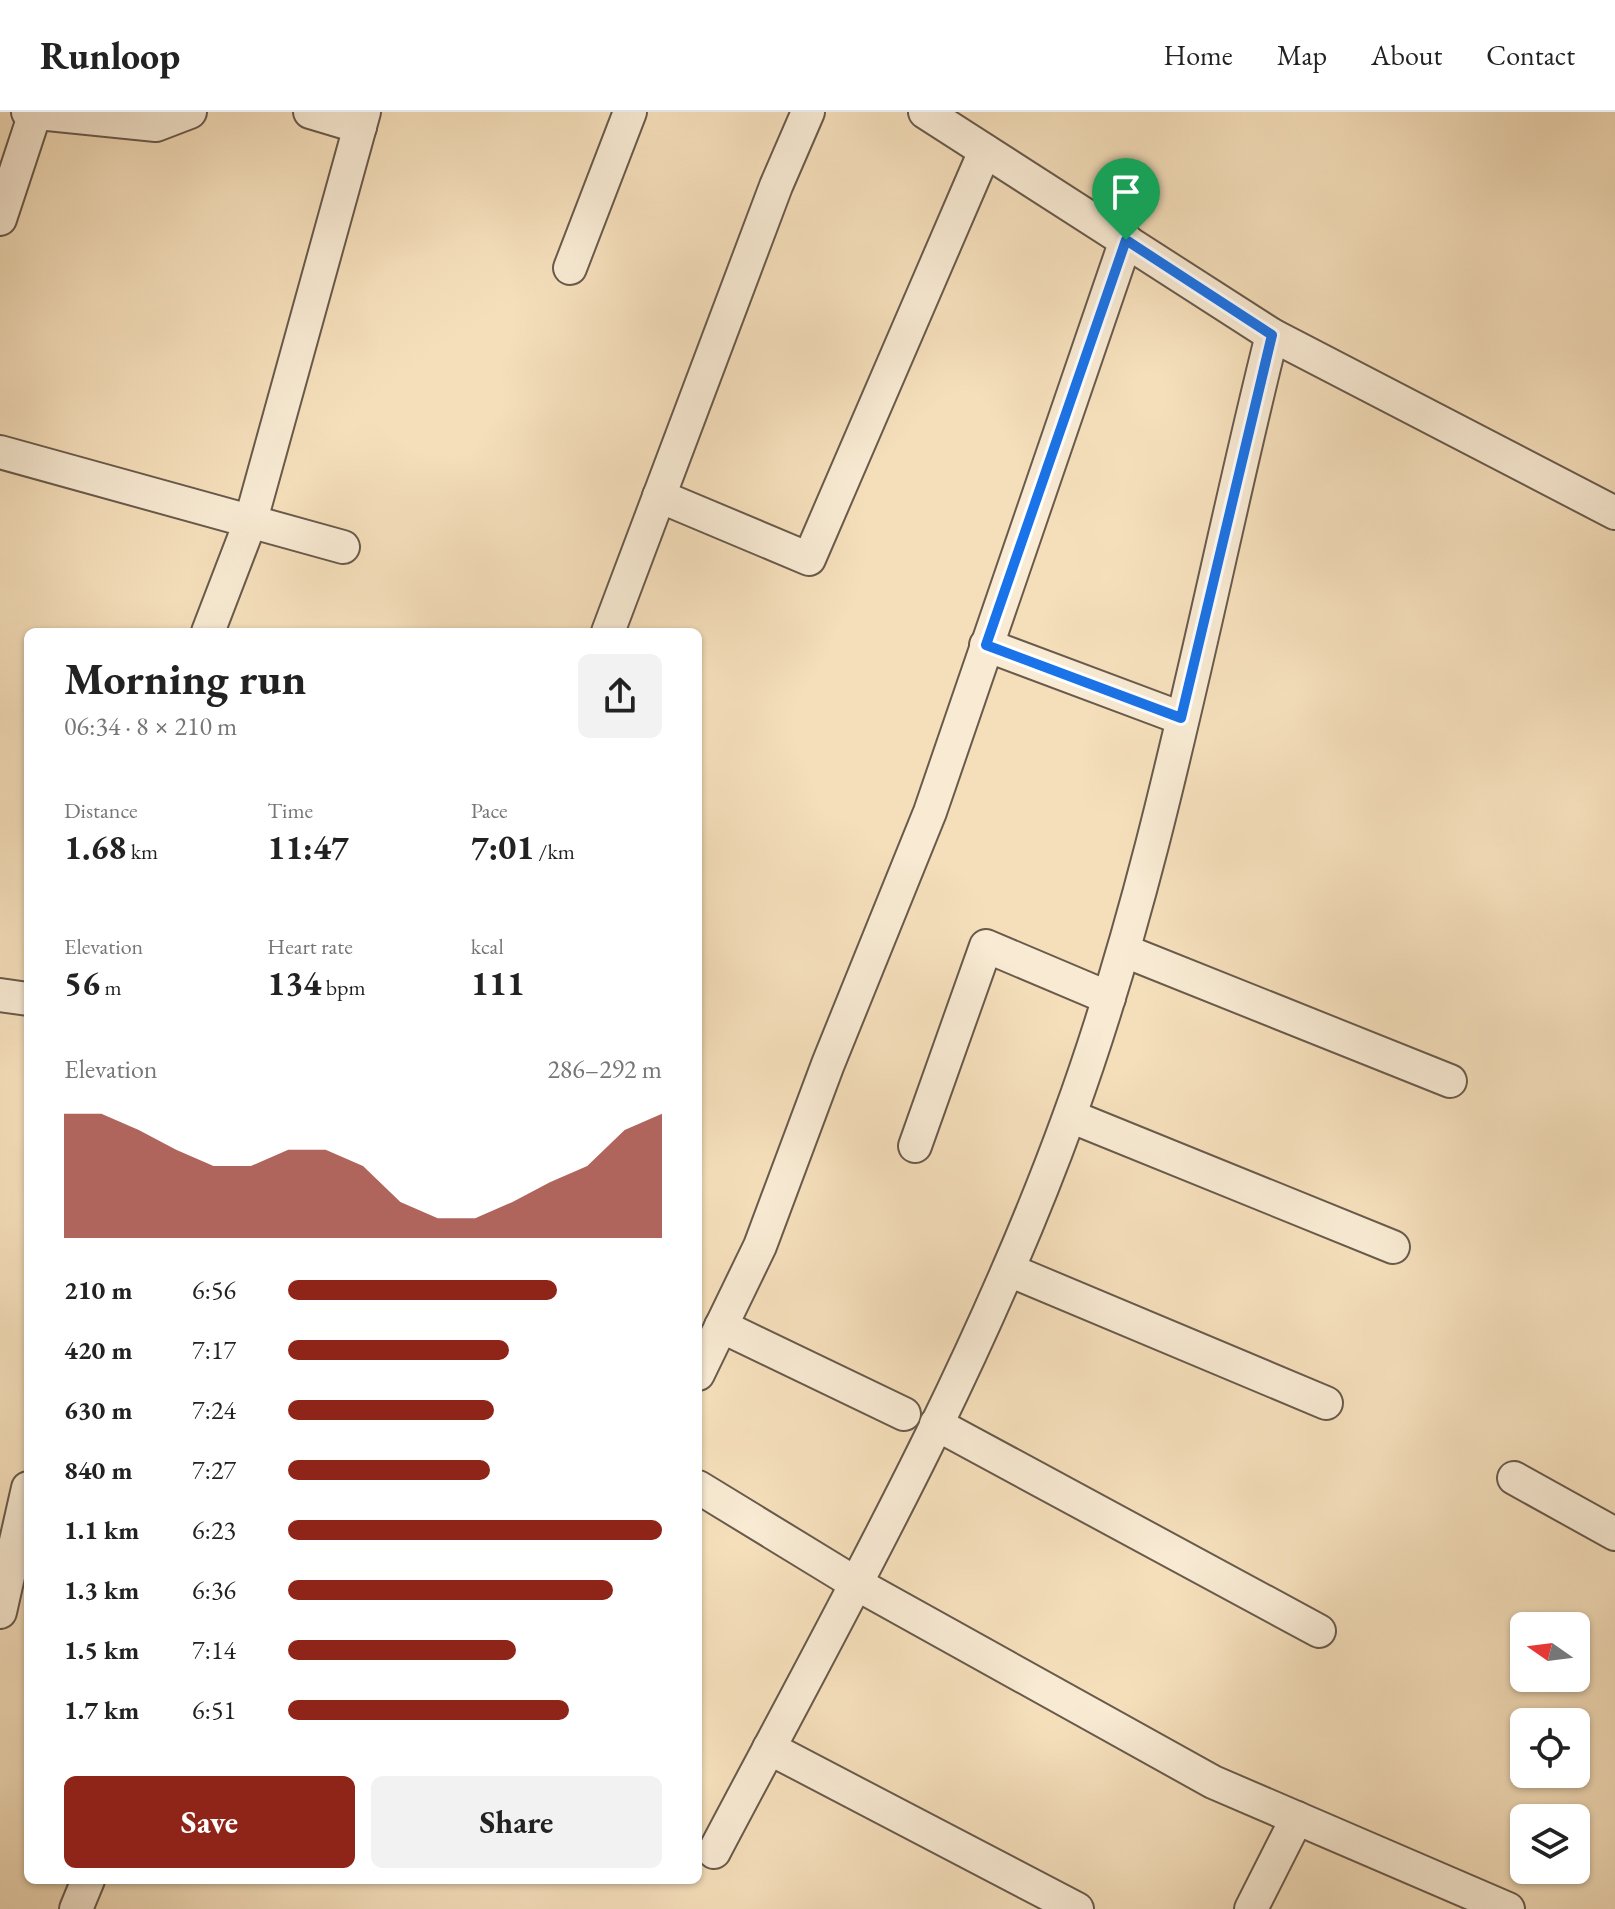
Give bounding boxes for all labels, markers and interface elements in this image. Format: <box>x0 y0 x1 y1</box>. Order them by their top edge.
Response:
text: Runloop <box>40 31 180 80</box>
text: Home <box>1163 37 1233 73</box>
text: Map <box>1277 37 1327 73</box>
text: About <box>1371 37 1442 73</box>
text: Contact <box>1486 37 1575 73</box>
pin <box>1092 158 1160 240</box>
icon: arrive <box>1104 170 1148 214</box>
text: Morning run <box>64 650 306 707</box>
button: share <box>578 654 662 738</box>
text: 06:34 · 8 × 210 m <box>64 709 237 743</box>
text: Distance <box>64 796 137 825</box>
text: Time <box>267 796 313 825</box>
text: Pace <box>471 796 508 825</box>
text: 1.68 <box>64 825 126 869</box>
text: 11:47 <box>267 825 349 869</box>
text: 7:01 <box>471 825 534 869</box>
text: km <box>126 837 158 866</box>
text: /km <box>534 837 575 866</box>
text: Elevation <box>64 932 143 961</box>
text: Heart rate <box>267 932 353 961</box>
text: kcal <box>471 932 504 961</box>
text: 56 <box>64 961 100 1005</box>
text: 134 <box>267 961 321 1005</box>
text: 111 <box>471 961 525 1005</box>
text: m <box>100 973 122 1002</box>
text: bpm <box>321 973 366 1002</box>
text: Elevation <box>64 1052 158 1086</box>
text: 286–292 m <box>547 1052 662 1086</box>
text: 210 m <box>64 1273 132 1307</box>
text: 6:56 <box>192 1273 236 1307</box>
text: 420 m <box>64 1333 132 1367</box>
text: 7:17 <box>192 1333 236 1367</box>
text: 630 m <box>64 1393 132 1427</box>
text: 7:24 <box>192 1393 236 1427</box>
text: 840 m <box>64 1453 132 1487</box>
text: 7:27 <box>192 1453 236 1487</box>
text: 1.1 km <box>64 1513 139 1547</box>
text: 6:23 <box>192 1513 236 1547</box>
text: 1.3 km <box>64 1573 139 1607</box>
text: 6:36 <box>192 1573 236 1607</box>
north arrow <box>1510 1612 1590 1692</box>
map controls <box>1510 1612 1590 1884</box>
text: 1.5 km <box>64 1633 139 1667</box>
text: 7:14 <box>192 1633 236 1667</box>
text: 1.7 km <box>64 1693 139 1727</box>
text: 6:51 <box>192 1693 236 1727</box>
button: locate <box>1510 1708 1590 1788</box>
button: Save <box>64 1776 355 1868</box>
button: Share <box>371 1776 662 1868</box>
button: layers <box>1510 1804 1590 1884</box>

